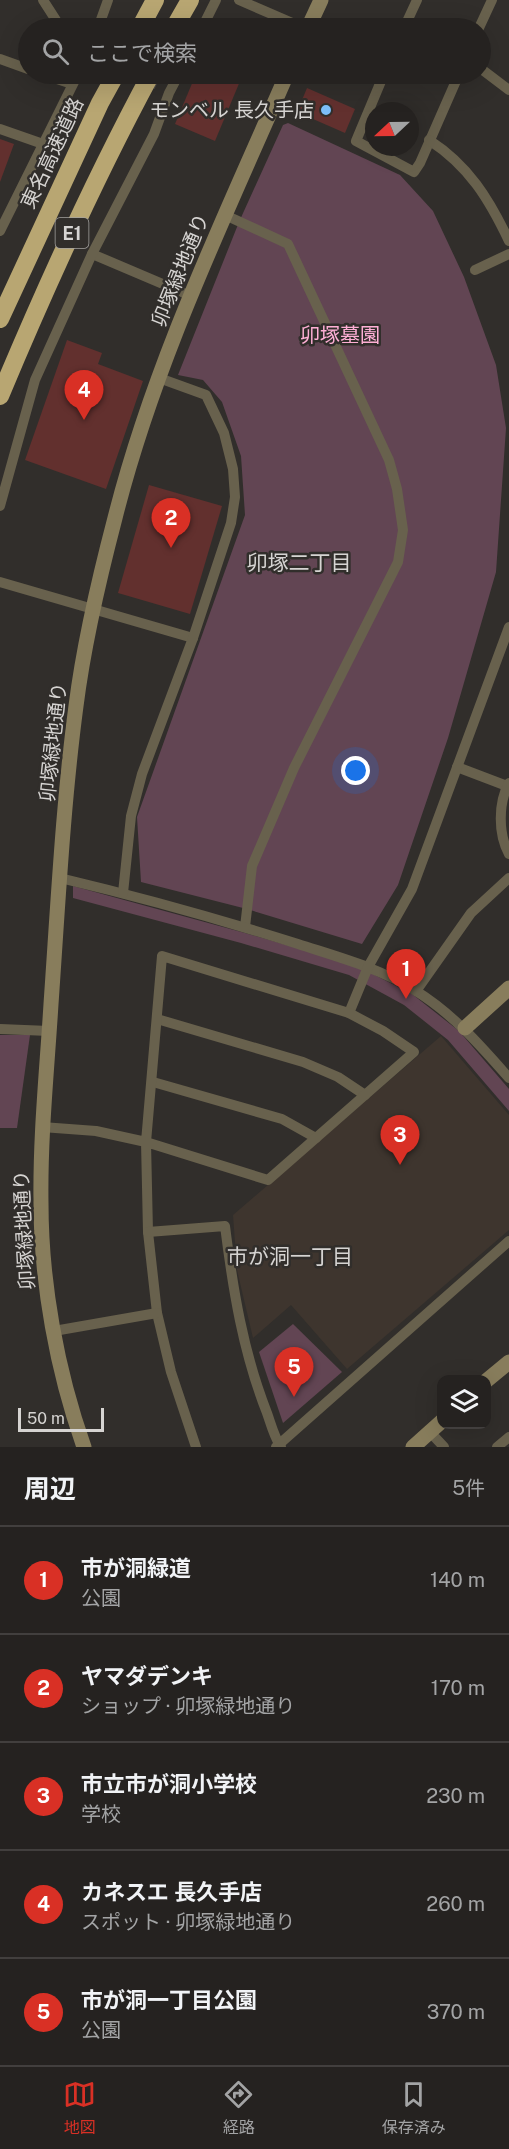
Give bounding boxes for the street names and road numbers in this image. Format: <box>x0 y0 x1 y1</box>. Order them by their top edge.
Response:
street label: 東名高速道路 <box>16 94 88 212</box>
street label: 卯塚緑地通り <box>146 210 214 330</box>
road number: E1 <box>56 218 88 248</box>
street label: 卯塚緑地通り <box>35 681 71 803</box>
street label: 卯塚緑地通り <box>9 1169 39 1291</box>

